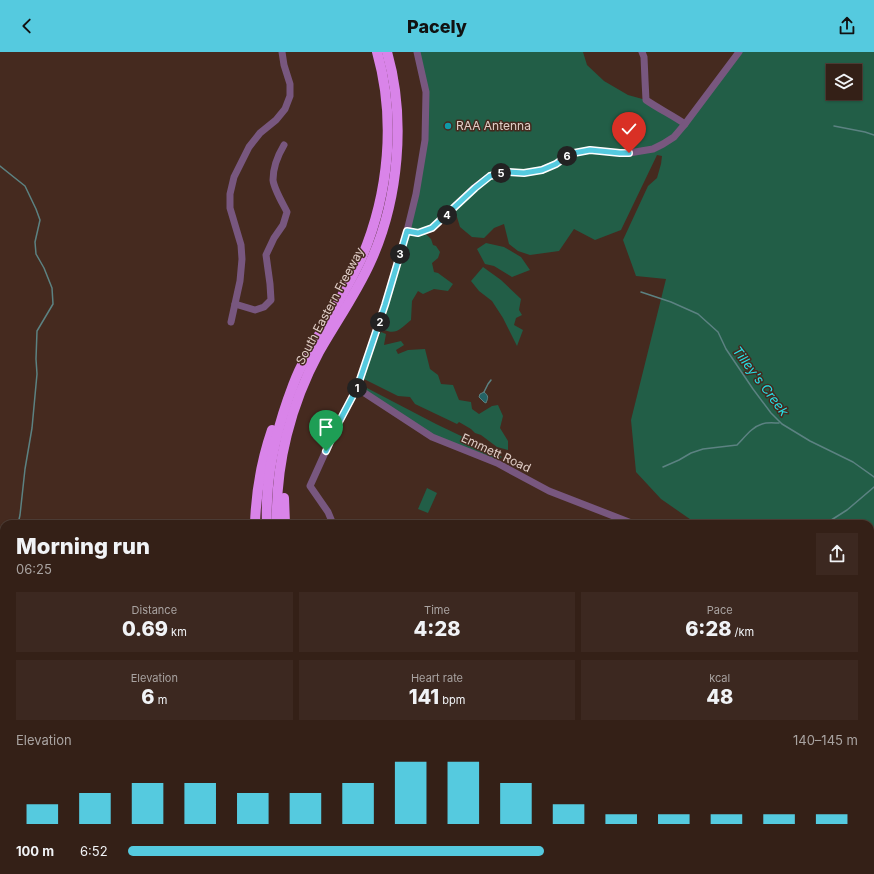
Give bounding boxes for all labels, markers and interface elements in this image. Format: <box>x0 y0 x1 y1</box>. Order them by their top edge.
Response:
icon: back <box>16 15 38 37</box>
icon: share <box>836 15 858 37</box>
text: Pacely <box>407 16 467 37</box>
map controls <box>826 64 862 100</box>
button: layers <box>826 64 862 100</box>
pin <box>612 112 646 153</box>
place label: RAA Antenna <box>456 118 531 133</box>
icon: check <box>618 118 640 140</box>
marker: RAA Antenna <box>443 121 453 131</box>
pin: 6 <box>557 146 577 166</box>
text: 6 <box>563 149 571 163</box>
pin: 5 <box>491 163 511 183</box>
text: 5 <box>497 166 505 180</box>
pin: 4 <box>437 205 457 225</box>
text: 4 <box>443 208 451 222</box>
street label: South Eastern Freeway <box>292 244 367 367</box>
pin: 3 <box>390 244 410 264</box>
text: 3 <box>396 247 404 261</box>
pin: 2 <box>370 312 390 332</box>
text: 2 <box>377 315 383 329</box>
water label: Tilley's Creek <box>730 343 793 420</box>
pin: 1 <box>347 378 367 398</box>
text: 1 <box>355 381 359 395</box>
pin <box>309 410 343 451</box>
icon: arrive <box>315 416 337 438</box>
street label: Emmett Road <box>459 430 533 475</box>
text: Morning run <box>16 533 150 559</box>
button: share <box>816 533 858 575</box>
text: 06:25 <box>16 561 52 577</box>
text: Distance <box>132 603 177 617</box>
text: Time <box>424 603 450 617</box>
text: Pace <box>707 603 733 617</box>
text: 0.69 <box>122 617 168 641</box>
text: 4:28 <box>414 617 460 641</box>
text: 6:28 <box>685 617 731 641</box>
text: km <box>168 625 187 639</box>
text: /km <box>731 625 754 639</box>
text: Elevation <box>131 671 178 685</box>
text: Heart rate <box>411 671 463 685</box>
text: kcal <box>709 671 730 685</box>
text: 6 <box>141 685 155 709</box>
text: 141 <box>409 685 439 709</box>
text: 48 <box>706 685 733 709</box>
text: m <box>155 693 167 707</box>
text: bpm <box>439 693 465 707</box>
text: Elevation <box>16 732 72 748</box>
text: 140–145 m <box>793 732 858 748</box>
text: 100 m <box>16 843 54 859</box>
text: 6:52 <box>80 843 108 859</box>

